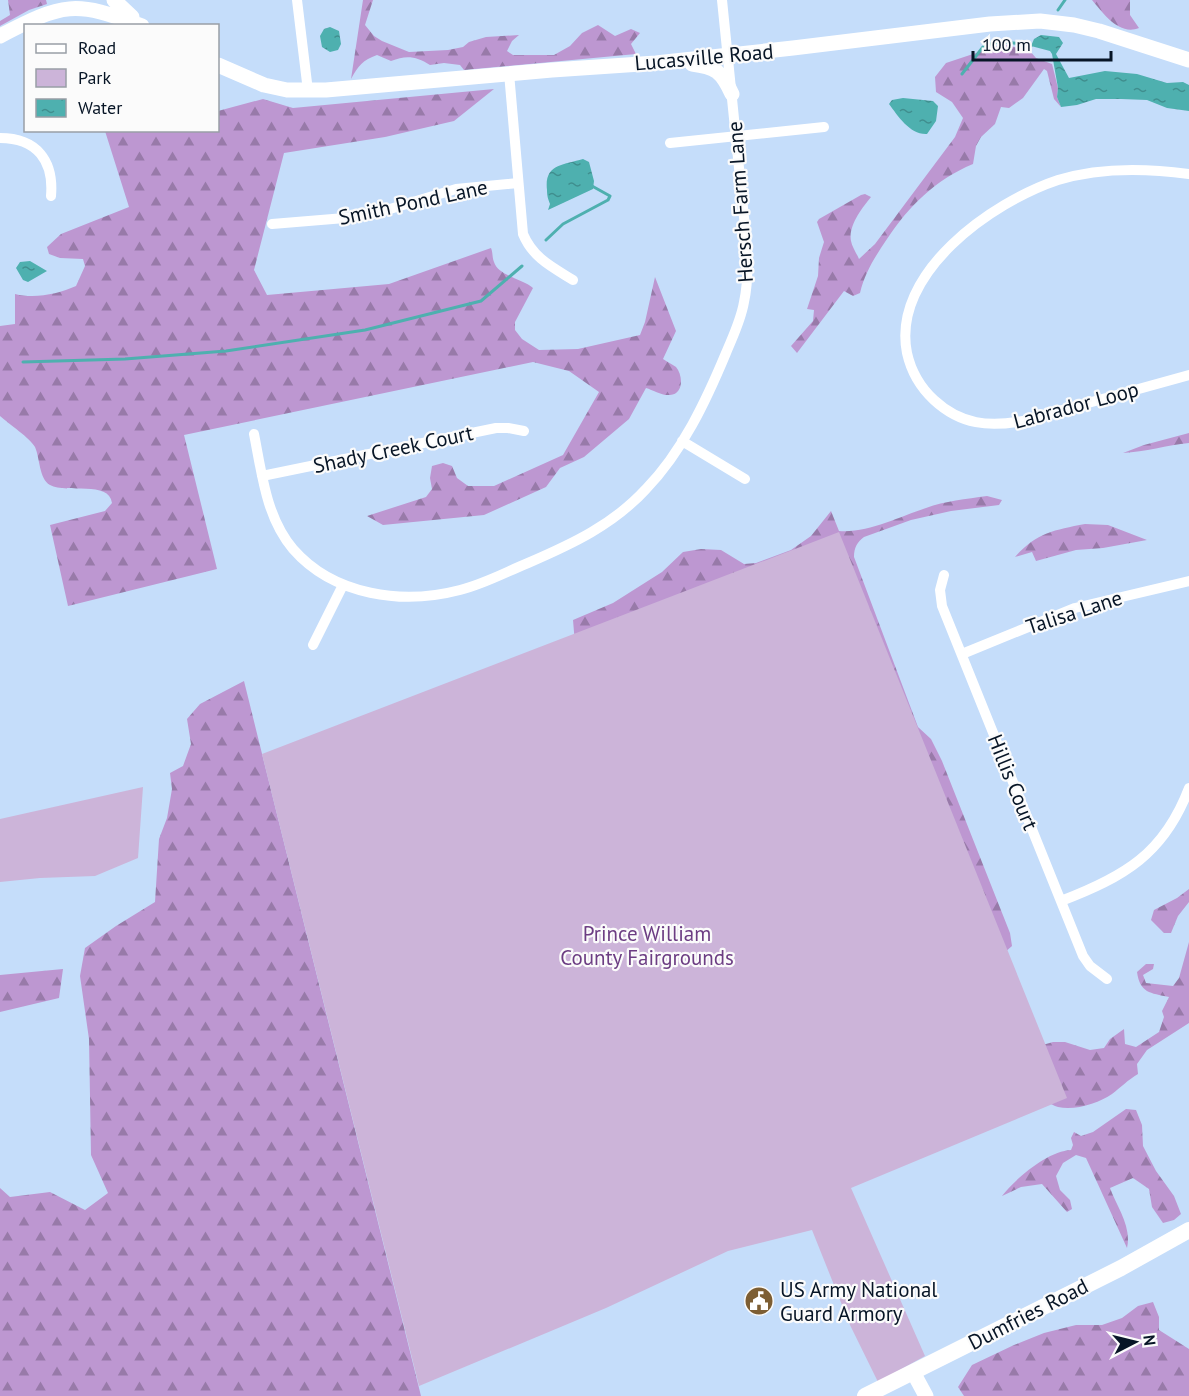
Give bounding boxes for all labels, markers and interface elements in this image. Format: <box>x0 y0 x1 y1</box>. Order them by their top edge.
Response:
legend <box>24 24 219 132</box>
scale bar <box>973 24 1111 62</box>
text: 100 m <box>982 33 1031 56</box>
text: Road <box>78 36 116 59</box>
street label: Lucasville Road <box>633 37 775 77</box>
text: Park <box>78 66 111 89</box>
text: Water <box>78 96 122 119</box>
street label: Hersch Farm Lane <box>721 121 759 283</box>
street label: Smith Pond Lane <box>336 173 490 231</box>
street label: Labrador Loop <box>1010 375 1142 435</box>
street label: Shady Creek Court <box>311 419 475 479</box>
street label: Talisa Lane <box>1023 584 1125 640</box>
street label: Hillis Court <box>982 730 1044 834</box>
park label: Prince William County Fairgrounds <box>560 920 734 971</box>
street label: Dumfries Road <box>963 1272 1093 1356</box>
place label: US Army National Guard Armory <box>780 1276 937 1327</box>
public building icon: US Army National Guard Armory <box>743 1285 775 1317</box>
north arrow <box>1105 1312 1165 1372</box>
text: N <box>1139 1334 1160 1347</box>

